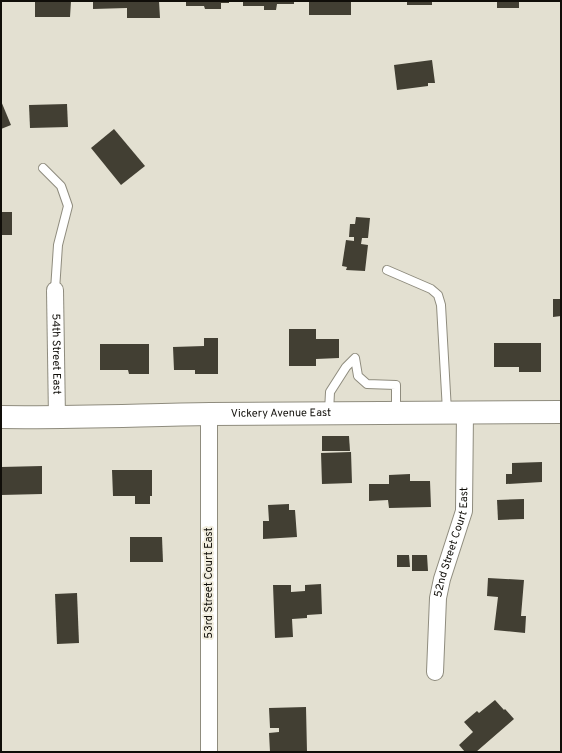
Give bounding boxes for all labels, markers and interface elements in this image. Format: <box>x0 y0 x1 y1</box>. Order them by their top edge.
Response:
street label: 54th Street East <box>48 313 64 395</box>
street label: Vickery Avenue East <box>231 406 331 421</box>
street label: 52nd Street Court East <box>431 487 471 599</box>
street label: 53rd Street Court East <box>202 527 216 639</box>

